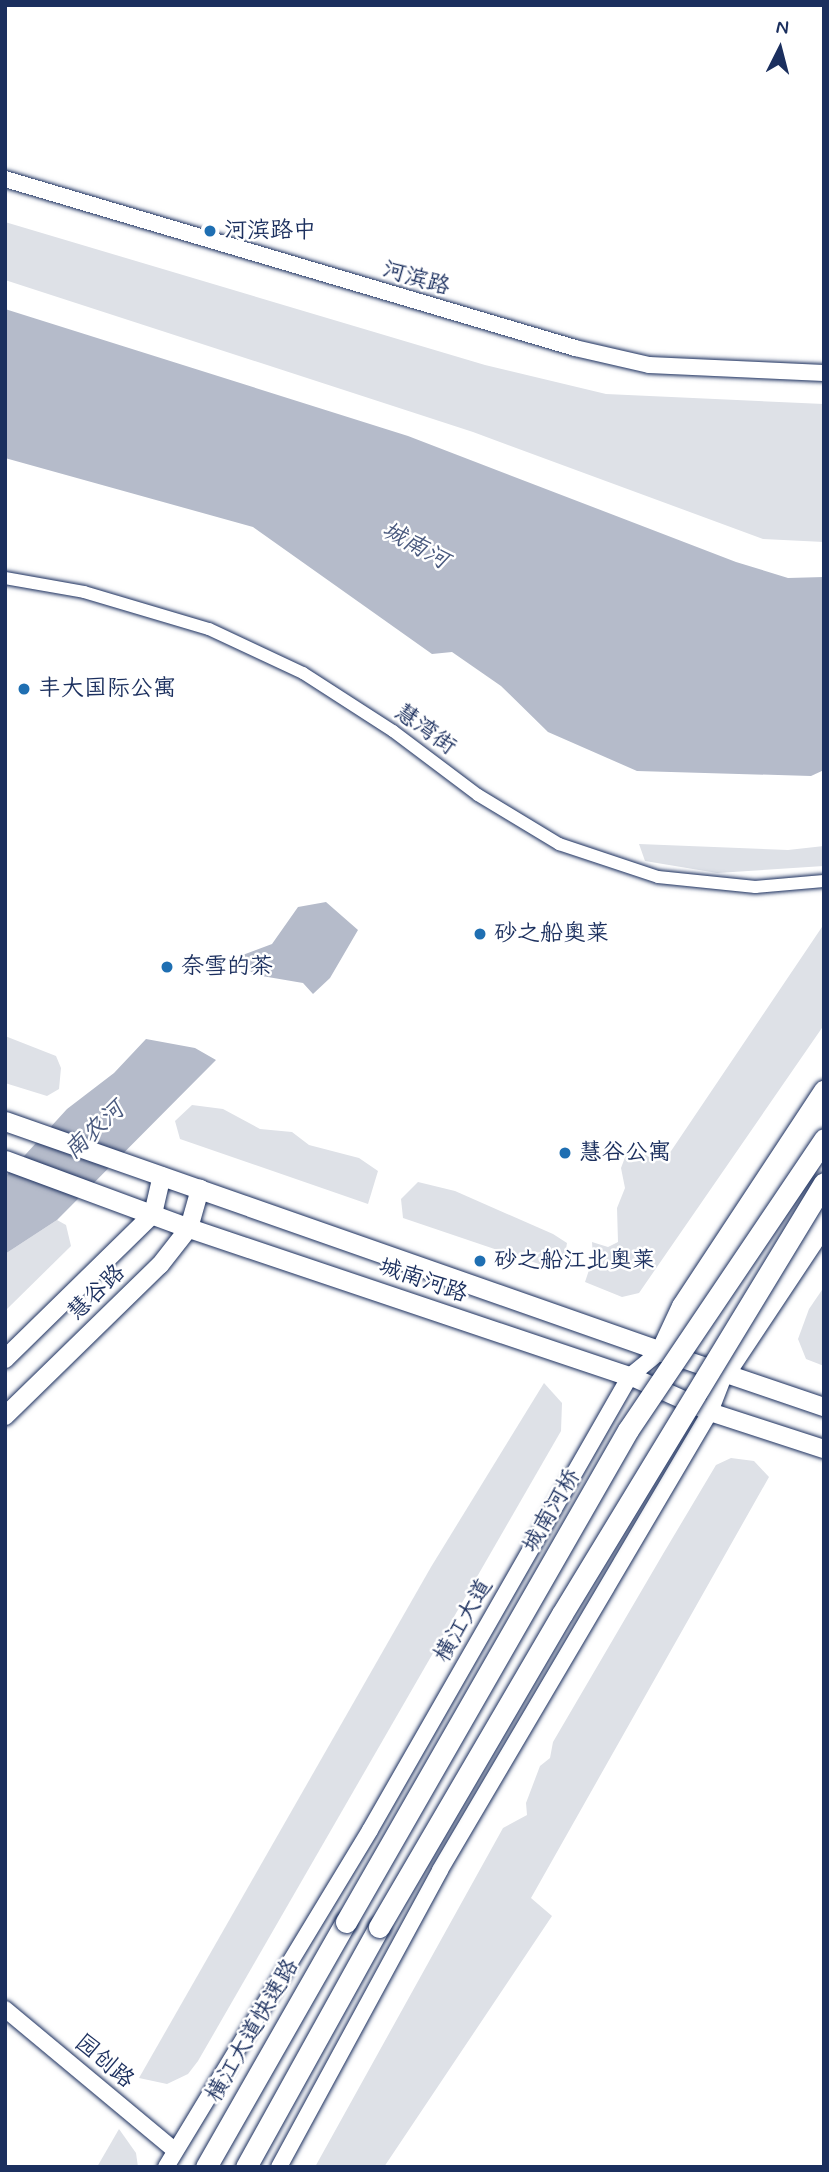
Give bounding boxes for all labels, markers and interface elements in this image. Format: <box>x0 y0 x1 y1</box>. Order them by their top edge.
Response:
north arrow <box>745 14 815 84</box>
text: N <box>775 15 790 41</box>
place label: 河滨路中 <box>224 217 316 245</box>
marker: 河滨路中 <box>202 223 218 239</box>
street label: 河滨路 <box>379 256 453 302</box>
water label: 城南河 <box>377 516 453 576</box>
place label: 丰大国际公寓 <box>38 675 176 703</box>
marker: 丰大国际公寓 <box>16 681 32 697</box>
street label: 慧湾街 <box>389 699 461 761</box>
place label: 砂之船奥莱 <box>494 920 609 948</box>
marker: 砂之船奥莱 <box>472 926 488 942</box>
place label: 奈雪的茶 <box>181 953 273 981</box>
marker: 奈雪的茶 <box>159 959 175 975</box>
water label: 南农河 <box>59 1096 131 1166</box>
place label: 慧谷公寓 <box>579 1139 671 1167</box>
marker: 慧谷公寓 <box>557 1145 573 1161</box>
place label: 砂之船江北奥莱 <box>494 1247 655 1275</box>
street label: 城南河路 <box>375 1253 471 1309</box>
marker: 砂之船江北奥莱 <box>472 1253 488 1269</box>
street label: 慧谷路 <box>63 1259 131 1327</box>
street label: 城南河桥 <box>517 1464 587 1558</box>
street label: 横江大道 <box>429 1574 499 1668</box>
street label: 横江大道快速路 <box>201 1954 305 2108</box>
street label: 园创路 <box>69 2029 139 2095</box>

